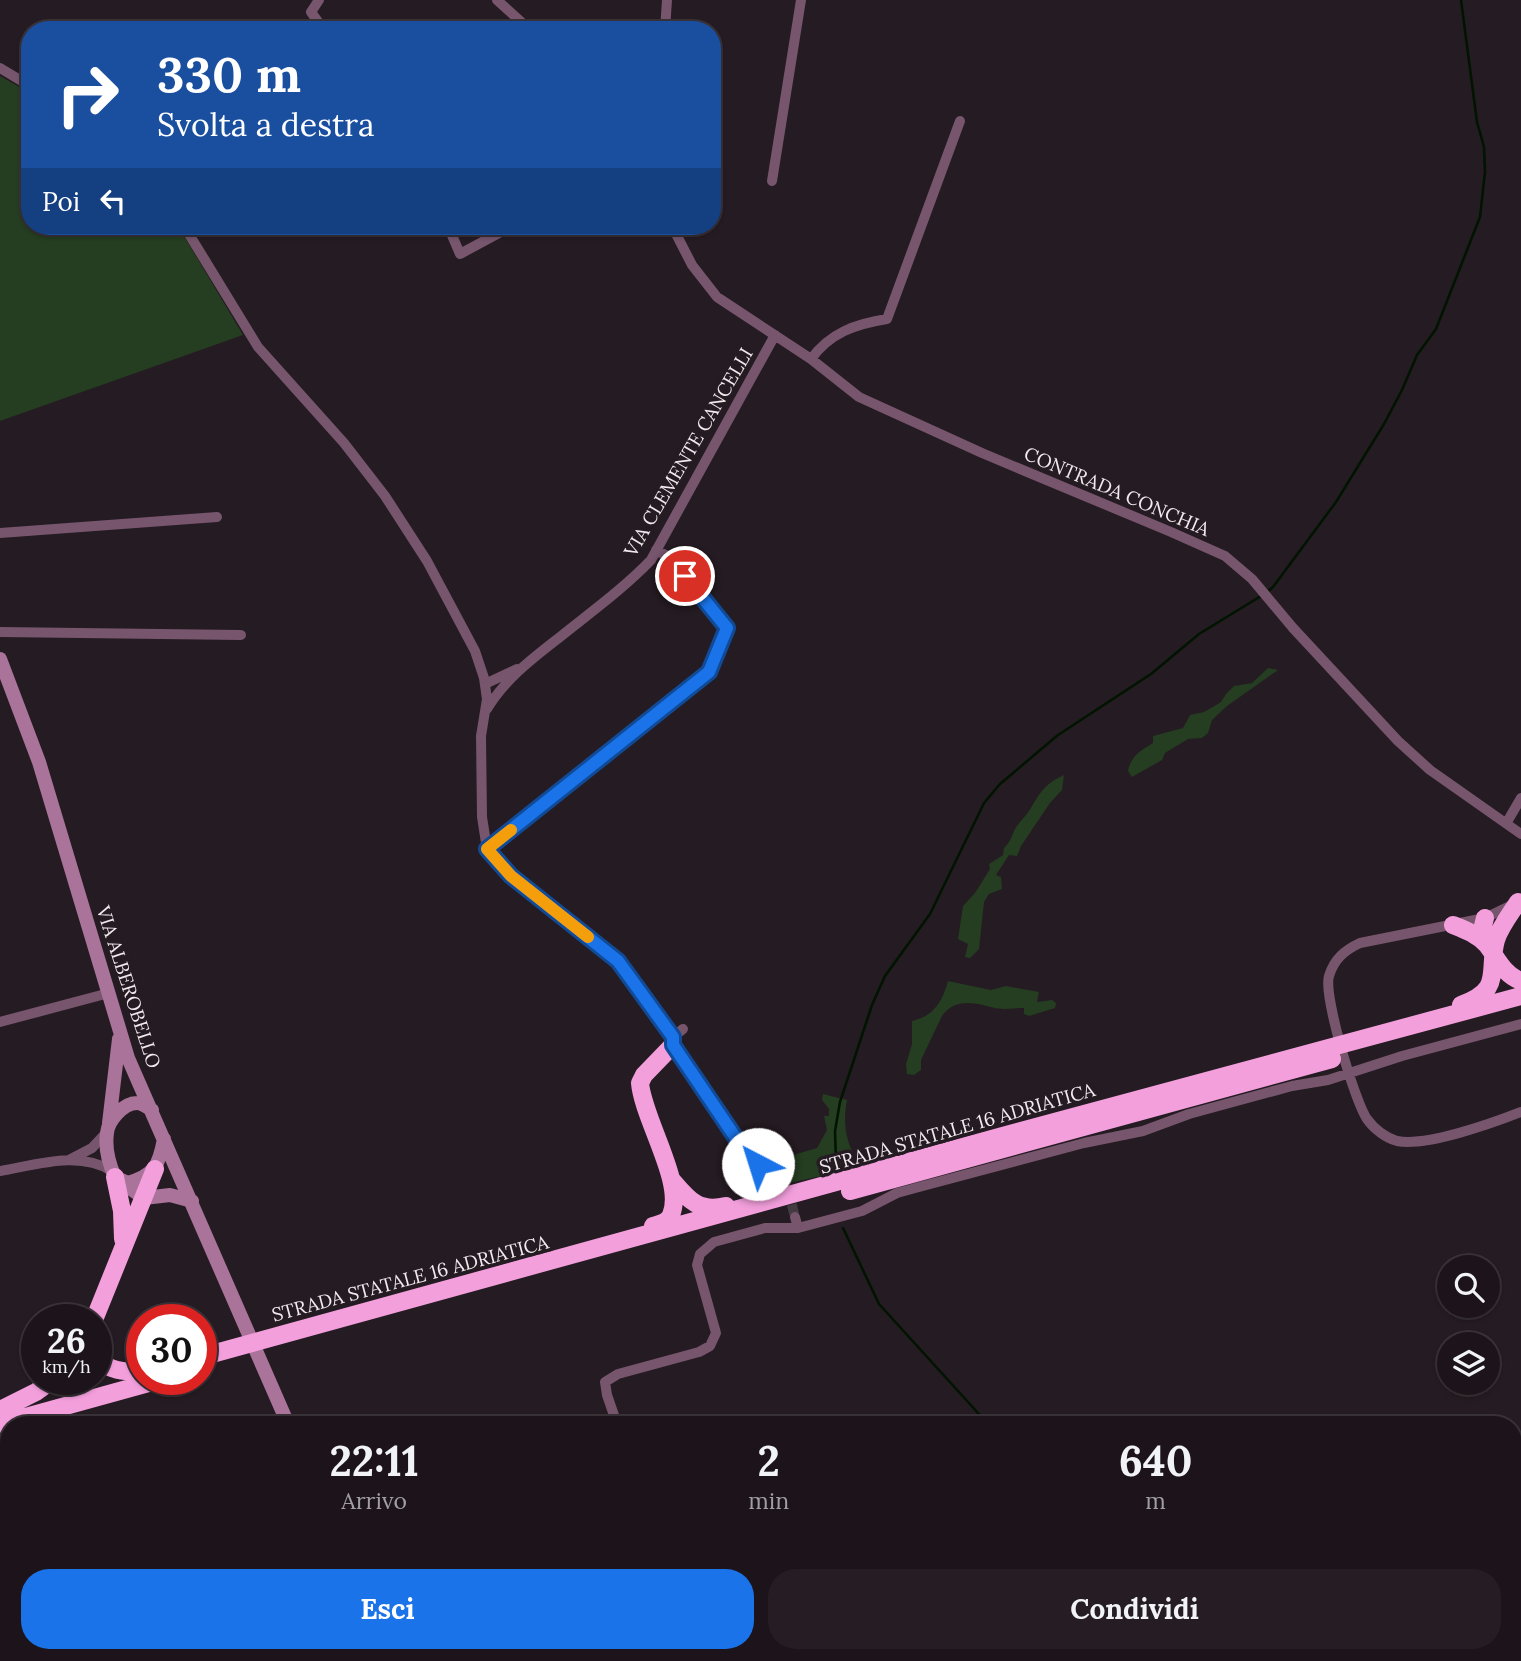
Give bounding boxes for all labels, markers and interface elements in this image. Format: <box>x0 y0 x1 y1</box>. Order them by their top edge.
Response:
text: 330 m <box>157 43 301 105</box>
icon: right <box>42 49 133 140</box>
text: Svolta a destra <box>157 104 374 145</box>
icon: left <box>94 182 132 220</box>
text: Poi <box>42 185 80 218</box>
street label: VIA CLEMENTE CANCELLI <box>618 343 758 562</box>
street label: CONTRADA CONCHIA <box>1021 441 1214 541</box>
pin <box>655 546 715 606</box>
icon: arrive <box>666 557 704 595</box>
street label: VIA ALBEROBELLO <box>91 902 167 1071</box>
street label: STRADA STATALE 16 ADRIATICA <box>816 1077 1099 1179</box>
position arrow <box>721 1127 795 1201</box>
street label: STRADA STATALE 16 ADRIATICA <box>269 1229 552 1327</box>
map controls <box>1437 1255 1500 1395</box>
button: search <box>1437 1255 1500 1318</box>
speed limit sign: 30 <box>126 1304 217 1395</box>
text: 26 <box>47 1318 86 1363</box>
button: layers <box>1437 1332 1500 1395</box>
text: km/h <box>42 1355 91 1378</box>
text: 22:11 <box>329 1434 419 1488</box>
text: 2 <box>758 1434 780 1488</box>
text: 640 <box>1119 1434 1193 1488</box>
text: Arrivo <box>341 1486 407 1515</box>
text: min <box>748 1486 789 1515</box>
text: m <box>1145 1486 1166 1515</box>
button: Esci <box>21 1569 754 1649</box>
button: Condividi <box>768 1569 1501 1649</box>

